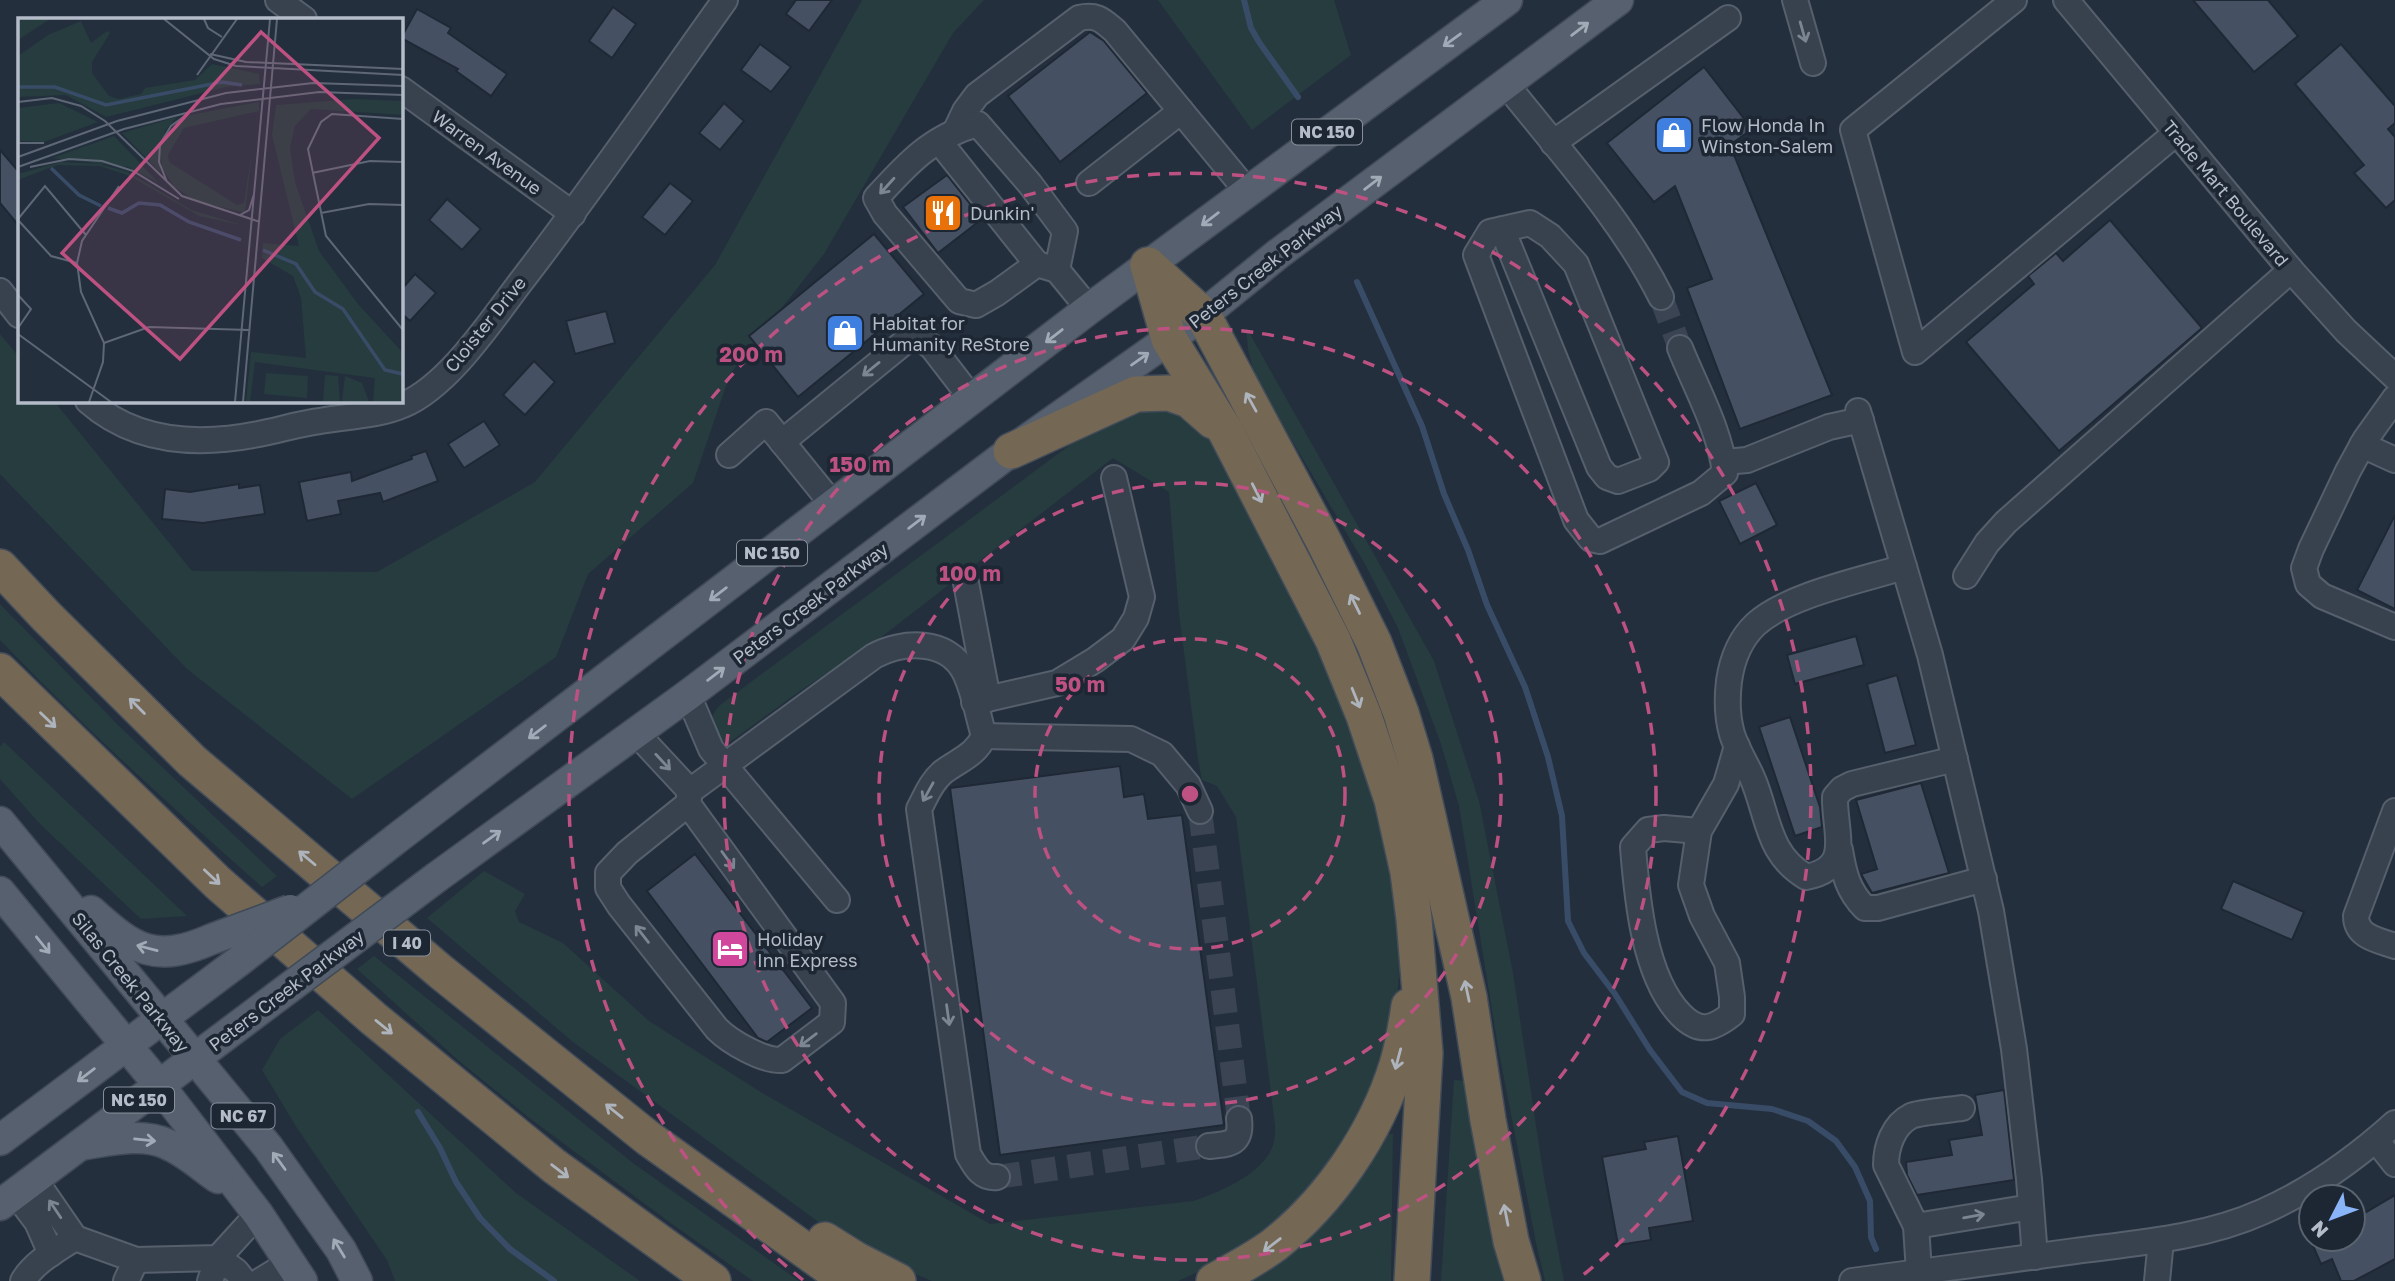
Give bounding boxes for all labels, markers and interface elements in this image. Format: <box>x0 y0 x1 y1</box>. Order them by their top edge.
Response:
inset map <box>18 18 402 402</box>
one-way arrow <box>1798 20 1811 42</box>
one-way arrow <box>1570 22 1589 36</box>
one-way arrow <box>1443 33 1462 48</box>
street label: Warren Avenue <box>428 105 546 199</box>
shop icon: Flow Honda In Winston-Salem <box>1653 114 1695 156</box>
place label: Flow Honda In Winston-Salem <box>1701 114 1833 157</box>
street label: Trade Mart Boulevard <box>2158 115 2294 271</box>
road number: NC 150 <box>1292 120 1362 144</box>
one-way arrow <box>1363 176 1382 190</box>
one-way arrow <box>879 177 896 194</box>
restaurant icon: Dunkin' <box>922 192 964 234</box>
street label: Peters Creek Parkway <box>1184 199 1346 333</box>
place label: Dunkin' <box>970 202 1034 224</box>
one-way arrow <box>1200 211 1219 226</box>
street label: Cloister Drive <box>440 272 530 376</box>
shop icon: Habitat for Humanity ReStore <box>824 312 866 354</box>
place label: Habitat for Humanity ReStore <box>872 312 1030 355</box>
one-way arrow <box>1045 329 1064 344</box>
text: 200 m <box>719 341 783 367</box>
one-way arrow <box>1130 352 1149 366</box>
one-way arrow <box>862 361 880 377</box>
one-way arrow <box>1244 392 1258 412</box>
text: 150 m <box>830 451 890 477</box>
one-way arrow <box>1251 482 1265 503</box>
one-way arrow <box>907 515 926 530</box>
street label: Peters Creek Parkway <box>728 537 892 669</box>
road number: NC 150 <box>737 540 807 566</box>
text: 100 m <box>939 560 1001 586</box>
one-way arrow <box>709 586 728 601</box>
one-way arrow <box>1347 594 1361 615</box>
one-way arrow <box>706 666 724 681</box>
text: 50 m <box>1055 671 1105 697</box>
one-way arrow <box>1351 686 1364 708</box>
one-way arrow <box>129 698 146 715</box>
one-way arrow <box>39 711 56 728</box>
one-way arrow <box>528 724 547 739</box>
one-way arrow <box>655 753 671 771</box>
one-way arrow <box>921 782 935 802</box>
centre of rings <box>1178 782 1202 806</box>
one-way arrow <box>482 830 501 844</box>
one-way arrow <box>298 850 316 866</box>
one-way arrow <box>721 850 736 868</box>
one-way arrow <box>203 869 220 886</box>
street label: Silas Creek Parkway <box>68 907 194 1057</box>
street label: Peters Creek Parkway <box>204 924 368 1056</box>
one-way arrow <box>634 925 649 943</box>
hotel icon: Holiday Inn Express <box>709 928 751 970</box>
place label: Holiday Inn Express <box>757 928 858 971</box>
road number: I 40 <box>384 931 430 956</box>
one-way arrow <box>36 935 51 953</box>
one-way arrow <box>136 941 158 954</box>
one-way arrow <box>1460 980 1474 1003</box>
one-way arrow <box>942 1003 955 1026</box>
one-way arrow <box>374 1019 392 1034</box>
one-way arrow <box>799 1033 817 1048</box>
one-way arrow <box>1391 1048 1404 1070</box>
one-way arrow <box>78 1068 96 1083</box>
road number: NC 150 <box>104 1088 174 1112</box>
road number: NC 67 <box>212 1104 274 1128</box>
one-way arrow <box>606 1104 624 1119</box>
one-way arrow <box>133 1133 156 1146</box>
one-way arrow <box>271 1153 286 1171</box>
one-way arrow <box>550 1163 569 1178</box>
north arrow <box>2297 1183 2367 1253</box>
one-way arrow <box>48 1200 62 1219</box>
one-way arrow <box>1499 1204 1512 1227</box>
one-way arrow <box>1962 1209 1984 1222</box>
text: N <box>2306 1217 2332 1243</box>
one-way arrow <box>1263 1237 1282 1252</box>
one-way arrow <box>332 1239 347 1258</box>

